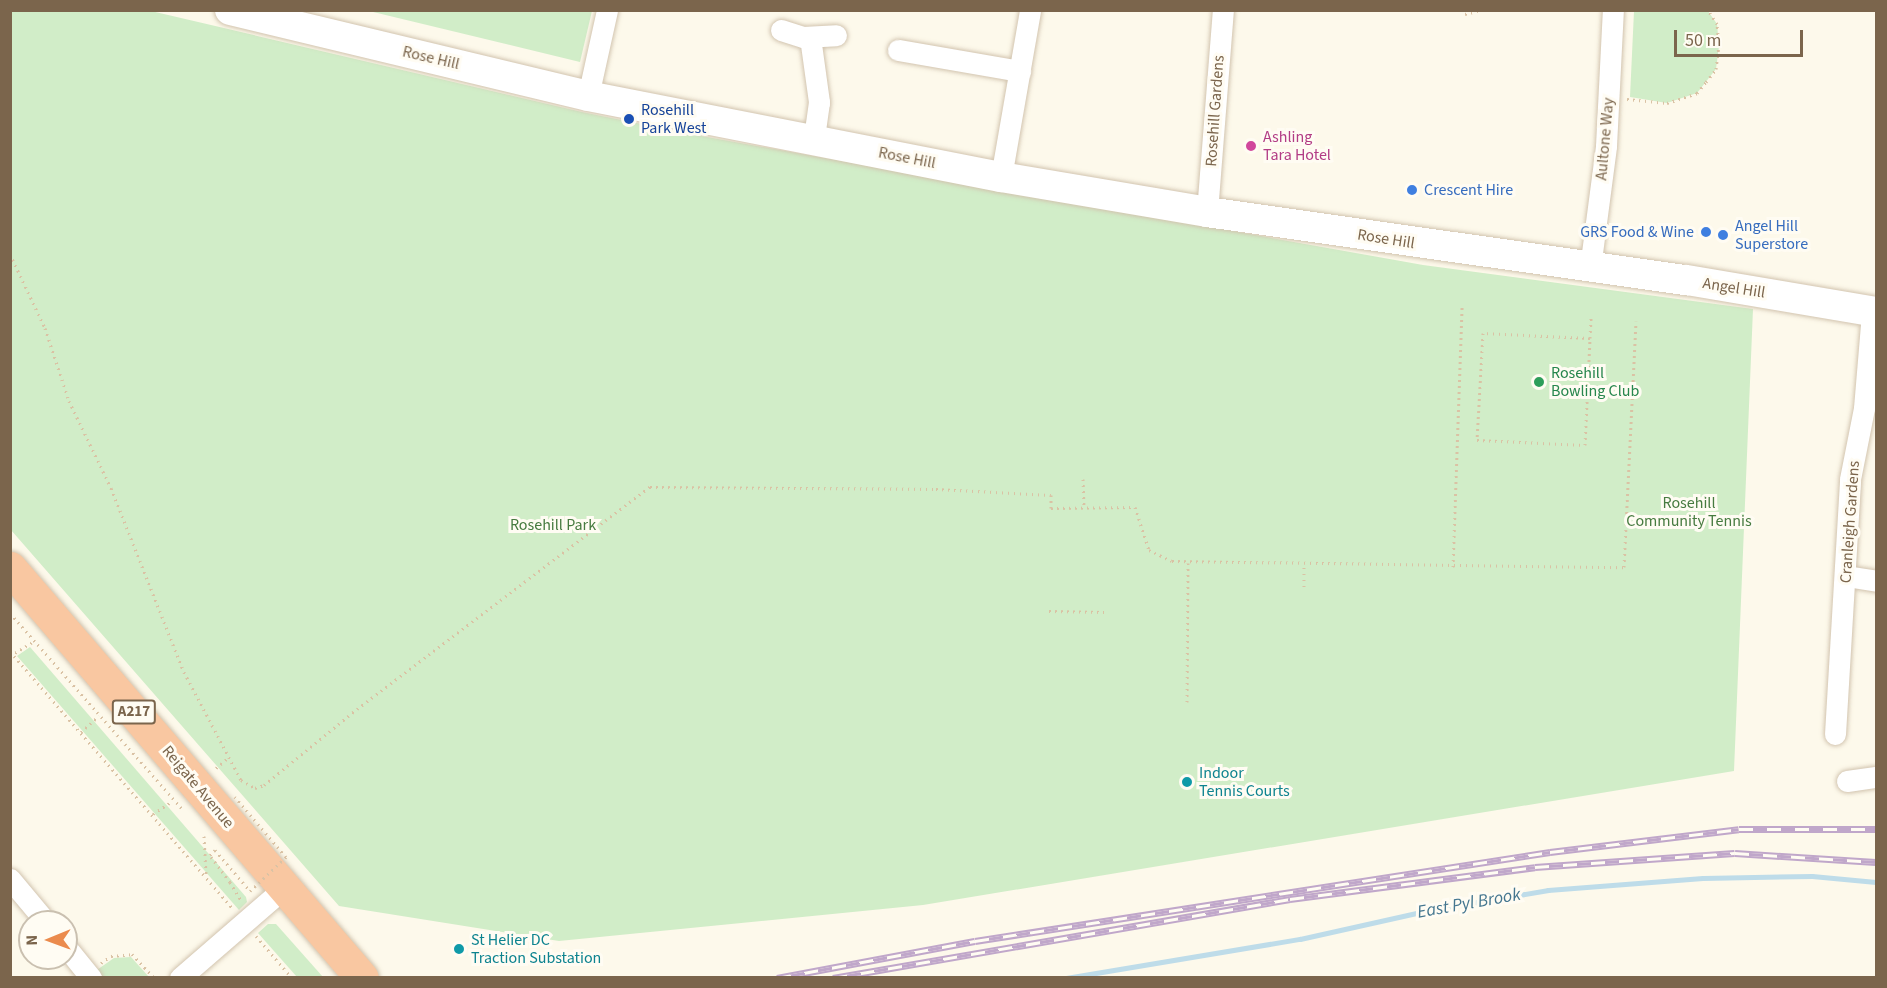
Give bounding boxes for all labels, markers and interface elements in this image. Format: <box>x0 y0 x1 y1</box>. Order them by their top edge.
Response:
scale bar <box>1677 18 1806 56</box>
text: 50 m <box>1685 28 1721 53</box>
street label: Rose Hill <box>401 42 461 74</box>
street label: Rosehill Gardens <box>1202 55 1228 167</box>
street label: Aultone Way <box>1592 97 1618 181</box>
place label: Rosehill Park West <box>641 100 706 138</box>
marker: Rosehill Park West <box>622 112 636 126</box>
place label: Ashling Tara Hotel <box>1263 127 1331 165</box>
marker: Ashling Tara Hotel <box>1244 139 1258 153</box>
street label: Rose Hill <box>877 143 937 173</box>
place label: Crescent Hire <box>1424 180 1513 200</box>
marker: Crescent Hire <box>1405 183 1419 197</box>
place label: Angel Hill Superstore <box>1735 216 1808 254</box>
place label: GRS Food & Wine <box>1580 222 1694 242</box>
street label: Rose Hill <box>1356 225 1416 253</box>
marker: GRS Food & Wine <box>1699 225 1713 239</box>
marker: Angel Hill Superstore <box>1716 228 1730 242</box>
street label: Angel Hill <box>1701 274 1767 302</box>
place label: Rosehill Bowling Club <box>1551 363 1639 401</box>
marker: Rosehill Bowling Club <box>1532 375 1546 389</box>
street label: Cranleigh Gardens <box>1836 460 1864 584</box>
park label: Rosehill Community Tennis <box>1626 493 1752 531</box>
park label: Rosehill Park <box>510 515 596 535</box>
road number: A217 <box>112 700 156 724</box>
street label: Reigate Avenue <box>158 742 238 832</box>
place label: Indoor Tennis Courts <box>1199 763 1290 801</box>
marker: Indoor Tennis Courts <box>1180 775 1194 789</box>
water label: East Pyl Brook <box>1416 884 1522 924</box>
north arrow <box>18 910 78 970</box>
place label: St Helier DC Traction Substation <box>471 930 601 968</box>
text: N <box>21 935 43 946</box>
marker: St Helier DC Traction Substation <box>452 942 466 956</box>

